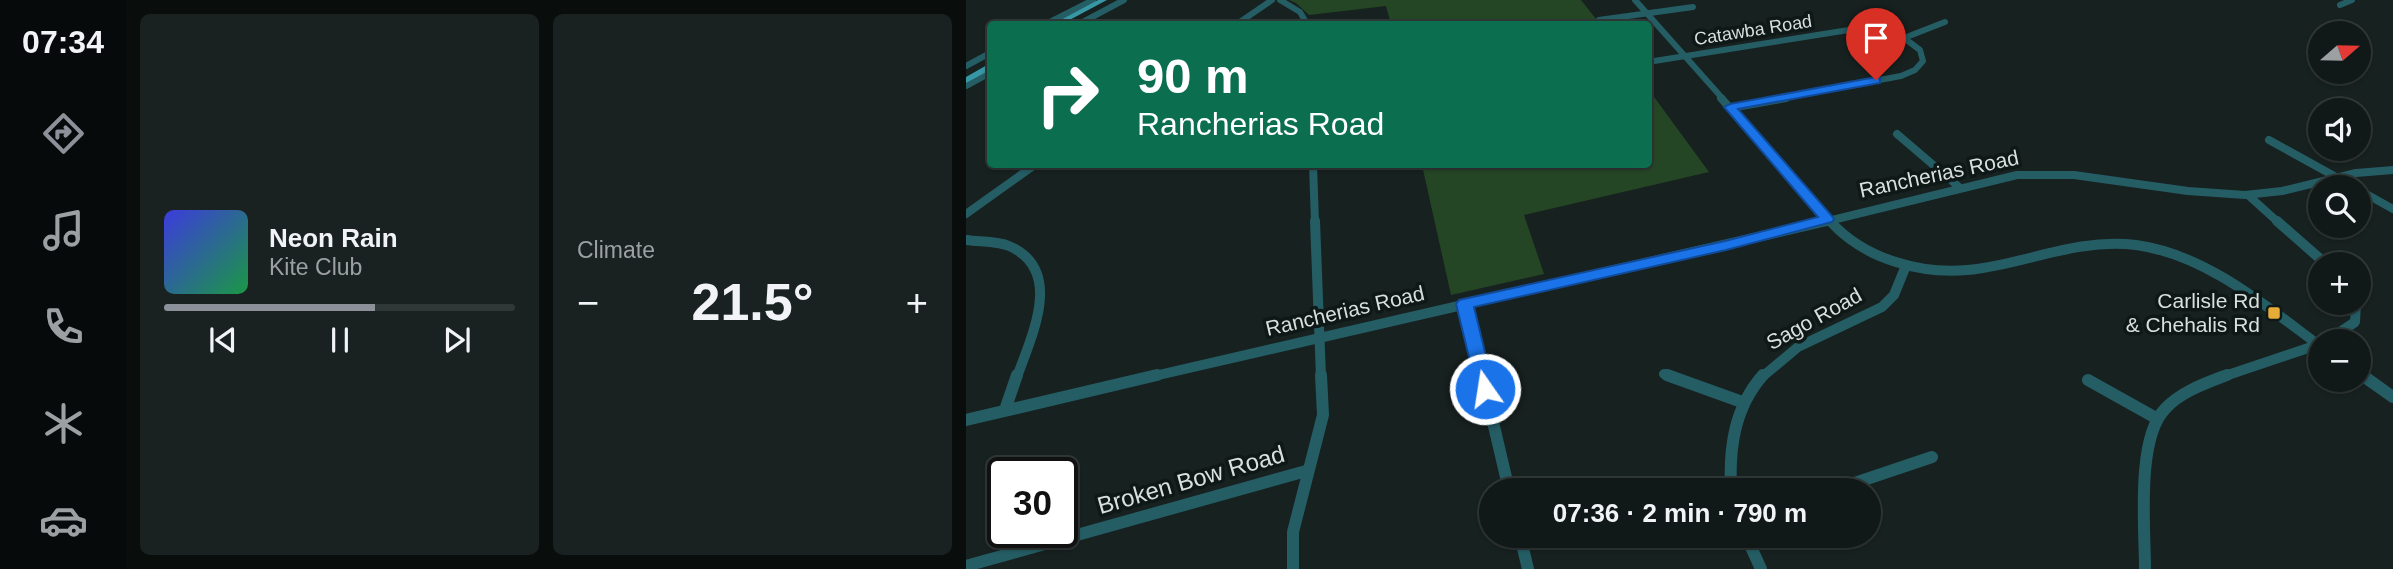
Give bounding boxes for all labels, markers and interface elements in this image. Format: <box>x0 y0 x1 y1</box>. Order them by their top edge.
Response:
pin <box>1846 8 1906 80</box>
street label: Catawba Road <box>1693 11 1813 49</box>
icon: arrive <box>1857 19 1895 57</box>
north arrow <box>2308 21 2371 84</box>
map controls <box>2308 21 2371 392</box>
text: 07:34 <box>22 24 104 60</box>
icon: right <box>1022 49 1113 140</box>
text: 90 m <box>1137 49 1249 103</box>
button: sound <box>2308 98 2371 161</box>
text: Rancherias Road <box>1137 106 1384 142</box>
icon: directions <box>39 109 88 158</box>
street label: Rancherias Road <box>1857 145 2021 202</box>
button: search <box>2308 175 2371 238</box>
icon: music <box>39 206 88 255</box>
text: Neon Rain <box>269 223 398 253</box>
text: Climate <box>577 237 655 263</box>
button: + <box>2308 252 2371 315</box>
text: Kite Club <box>269 254 362 280</box>
text: 21.5° <box>691 273 814 331</box>
street label: Rancherias Road <box>1263 281 1427 340</box>
text: − <box>577 282 599 324</box>
text: + <box>906 282 928 324</box>
street label: Sago Road <box>1762 283 1865 354</box>
place label: Carlisle Rd & Chehalis Rd <box>2126 289 2260 336</box>
icon: phone <box>39 302 88 351</box>
marker: Carlisle Rd & Chehalis Rd <box>2266 305 2282 321</box>
icon: previous <box>204 321 242 359</box>
icon: pause <box>321 321 359 359</box>
icon: next <box>438 321 476 359</box>
button: − <box>2308 329 2371 392</box>
position arrow <box>1448 352 1522 426</box>
icon: climate <box>39 399 88 448</box>
street label: Broken Bow Road <box>1094 440 1288 519</box>
speed limit sign: 30 <box>987 457 1078 548</box>
icon: car <box>39 496 88 545</box>
text: 07:36 · 2 min · 790 m <box>1553 498 1807 528</box>

